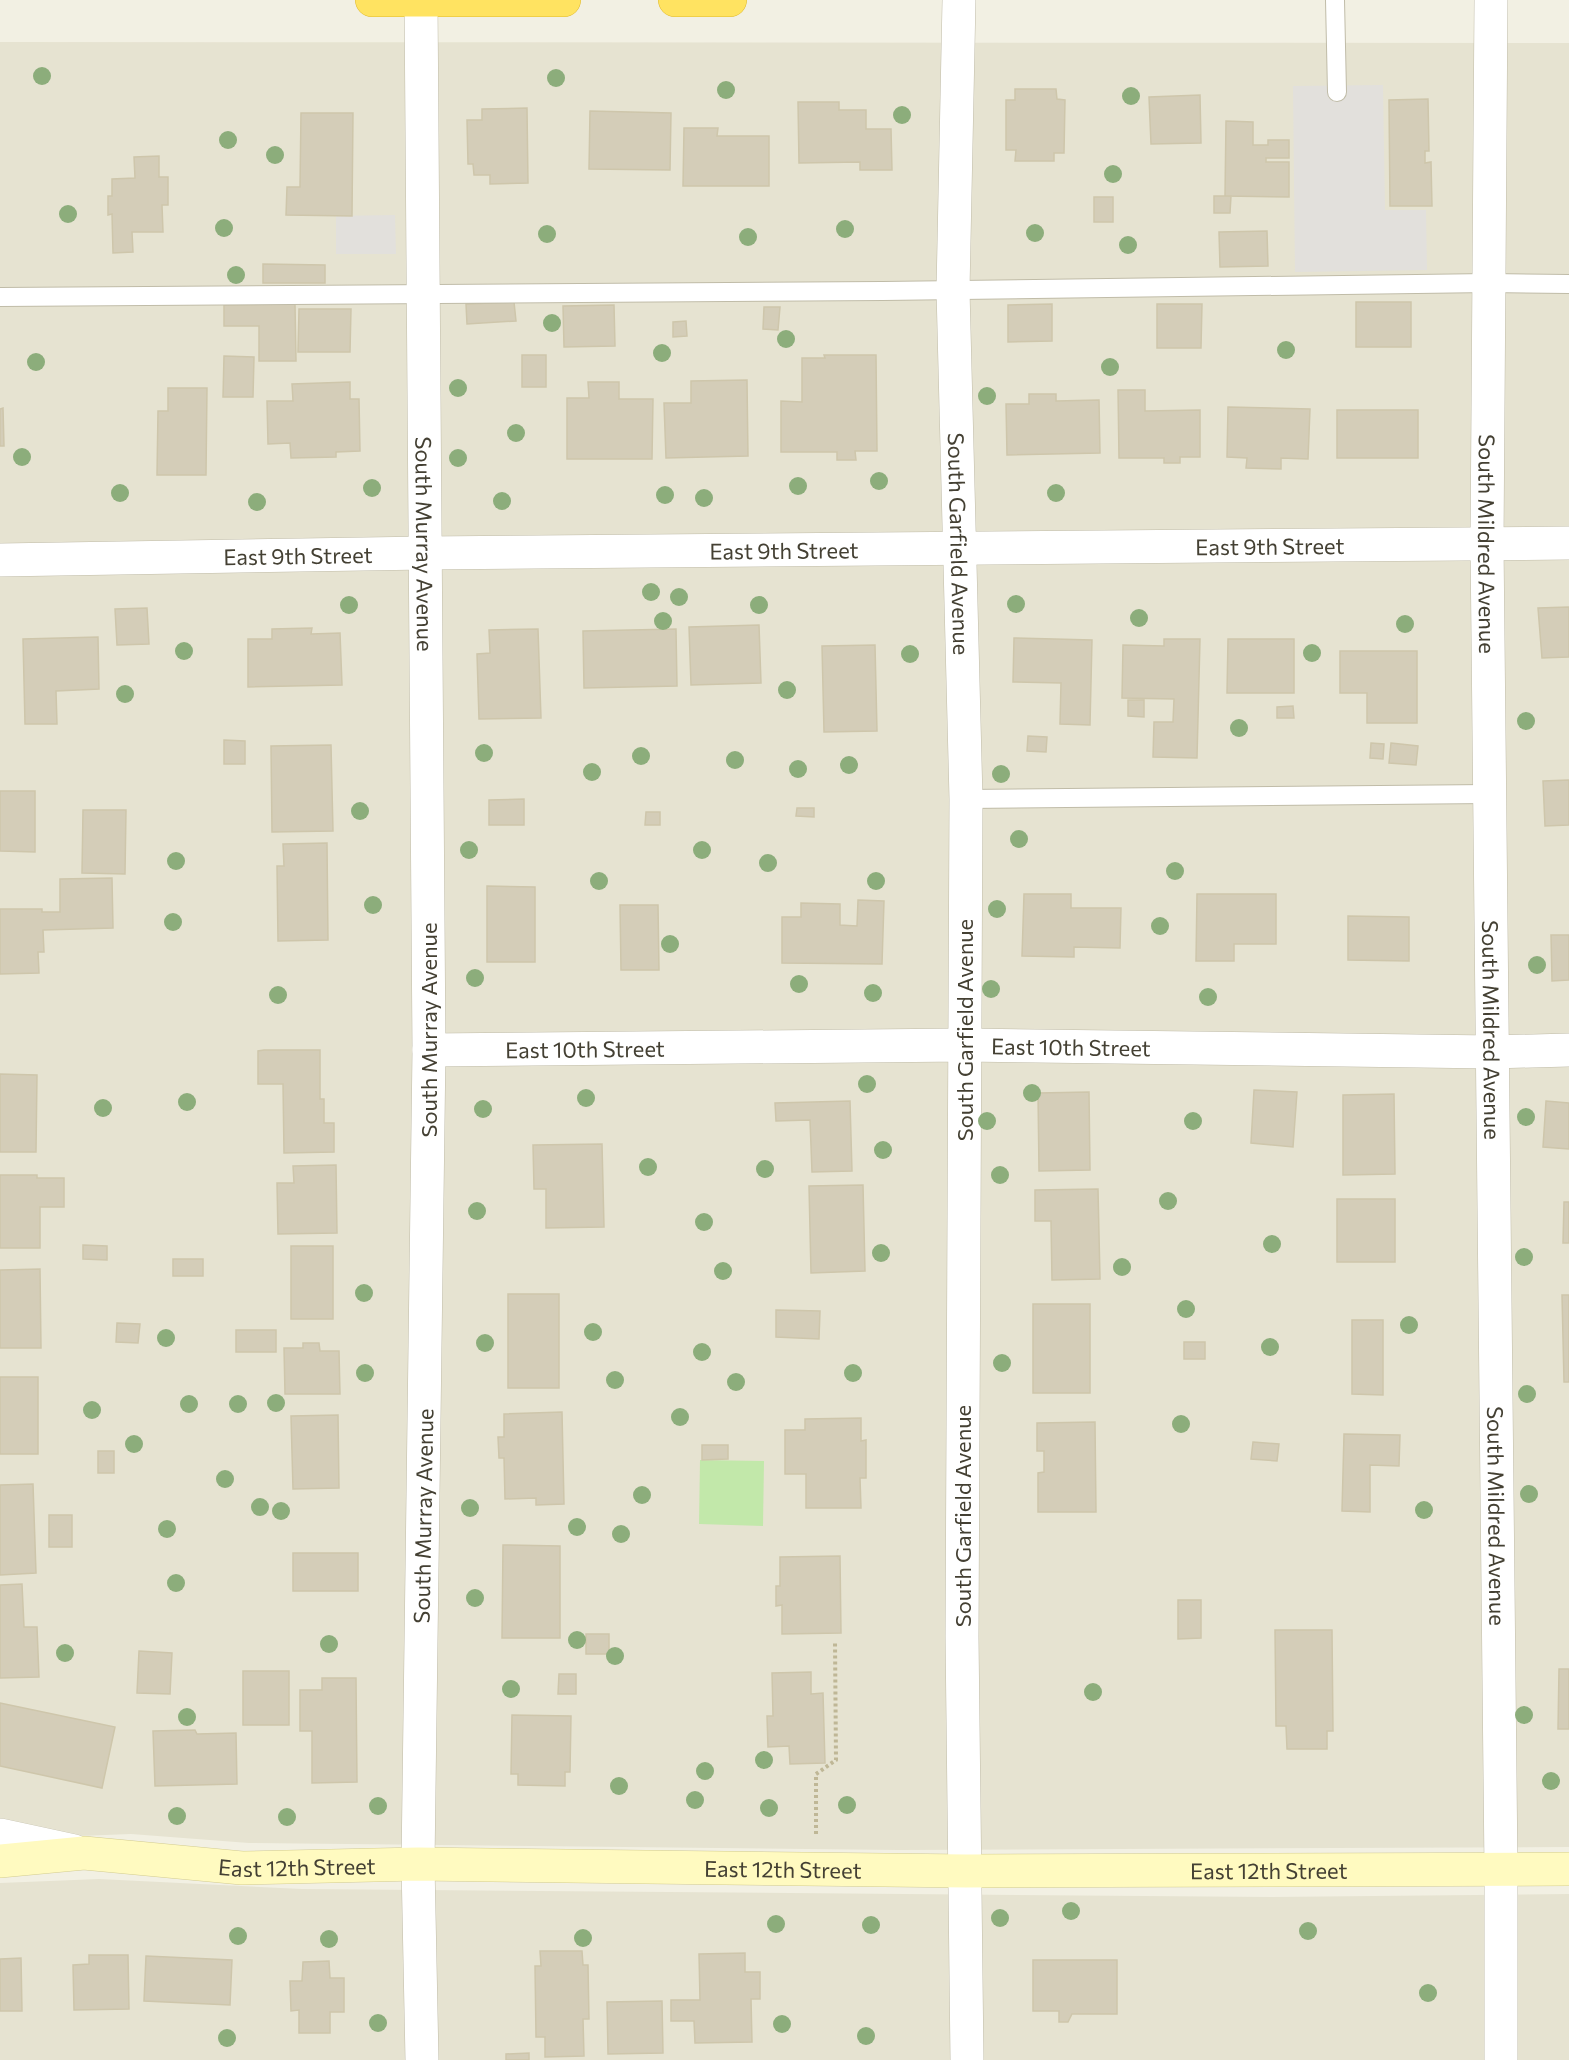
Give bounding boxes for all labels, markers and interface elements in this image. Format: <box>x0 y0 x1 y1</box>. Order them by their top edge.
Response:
street label: South Garfield Avenue <box>943 432 976 655</box>
street label: South Mildred Avenue <box>1473 434 1502 654</box>
street label: South Murray Avenue <box>411 436 439 652</box>
street label: East 9th Street <box>1195 531 1345 560</box>
street label: East 9th Street <box>709 536 859 564</box>
street label: East 9th Street <box>223 540 373 570</box>
street label: South Garfield Avenue <box>951 919 978 1141</box>
street label: South Mildred Avenue <box>1477 920 1507 1140</box>
street label: South Murray Avenue <box>415 922 442 1138</box>
street label: East 10th Street <box>991 1032 1151 1061</box>
street label: East 10th Street <box>505 1034 665 1063</box>
street label: South Garfield Avenue <box>949 1405 976 1627</box>
street label: South Mildred Avenue <box>1483 1406 1512 1626</box>
street label: South Murray Avenue <box>408 1408 438 1624</box>
street label: East 12th Street <box>217 1851 376 1882</box>
street label: East 12th Street <box>704 1854 862 1883</box>
street label: East 12th Street <box>1190 1856 1348 1884</box>

